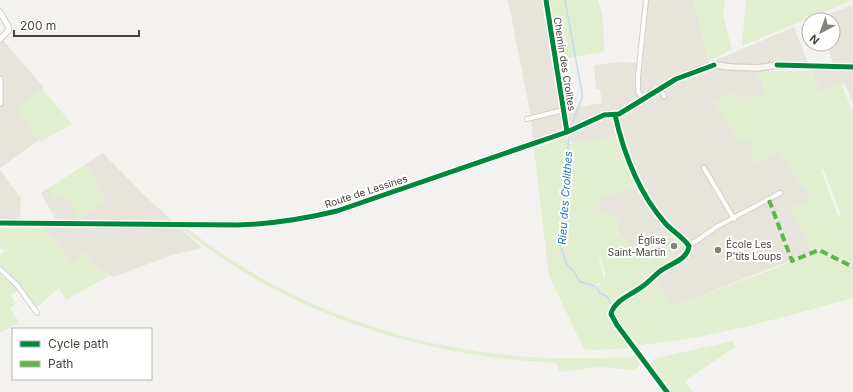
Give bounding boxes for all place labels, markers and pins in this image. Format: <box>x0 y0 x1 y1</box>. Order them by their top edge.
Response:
place label: Église Saint-Martin <box>608 233 666 258</box>
place label: École Les P'tits Loups <box>726 237 781 262</box>
marker: Église Saint-Martin <box>669 241 679 251</box>
marker: École Les P'tits Loups <box>713 245 723 255</box>

